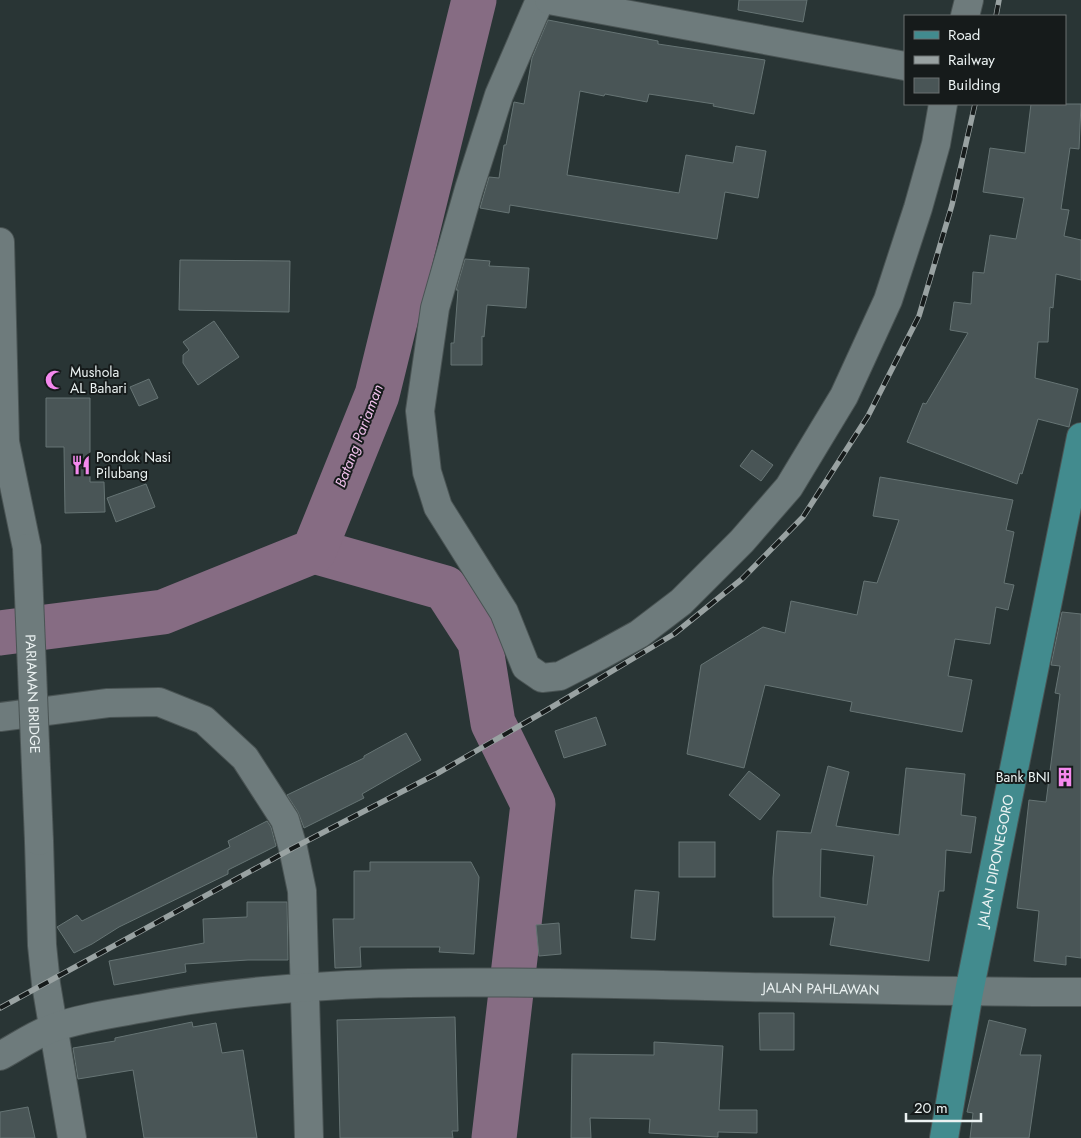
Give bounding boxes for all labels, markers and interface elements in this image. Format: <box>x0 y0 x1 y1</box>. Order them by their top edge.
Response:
legend <box>904 15 1066 105</box>
text: Road <box>948 24 980 46</box>
text: Railway <box>948 49 995 71</box>
text: Building <box>948 74 1000 96</box>
place label: Mushola AL Bahari <box>70 362 127 398</box>
mosque icon: Mushola AL Bahari <box>44 369 66 391</box>
water label: Batang Pariaman <box>329 381 389 491</box>
place label: Pondok Nasi Pilubang <box>96 447 171 483</box>
restaurant icon: Pondok Nasi Pilubang <box>70 454 92 476</box>
street label: PARIAMAN BRIDGE <box>21 634 45 754</box>
building icon: Bank BNI <box>1054 766 1076 788</box>
place label: Bank BNI <box>996 767 1050 787</box>
street label: JALAN DIPONEGORO <box>972 793 1019 931</box>
street label: JALAN PAHLAWAN <box>760 977 880 1000</box>
scale bar <box>906 1090 981 1122</box>
text: 20 m <box>914 1097 948 1119</box>

